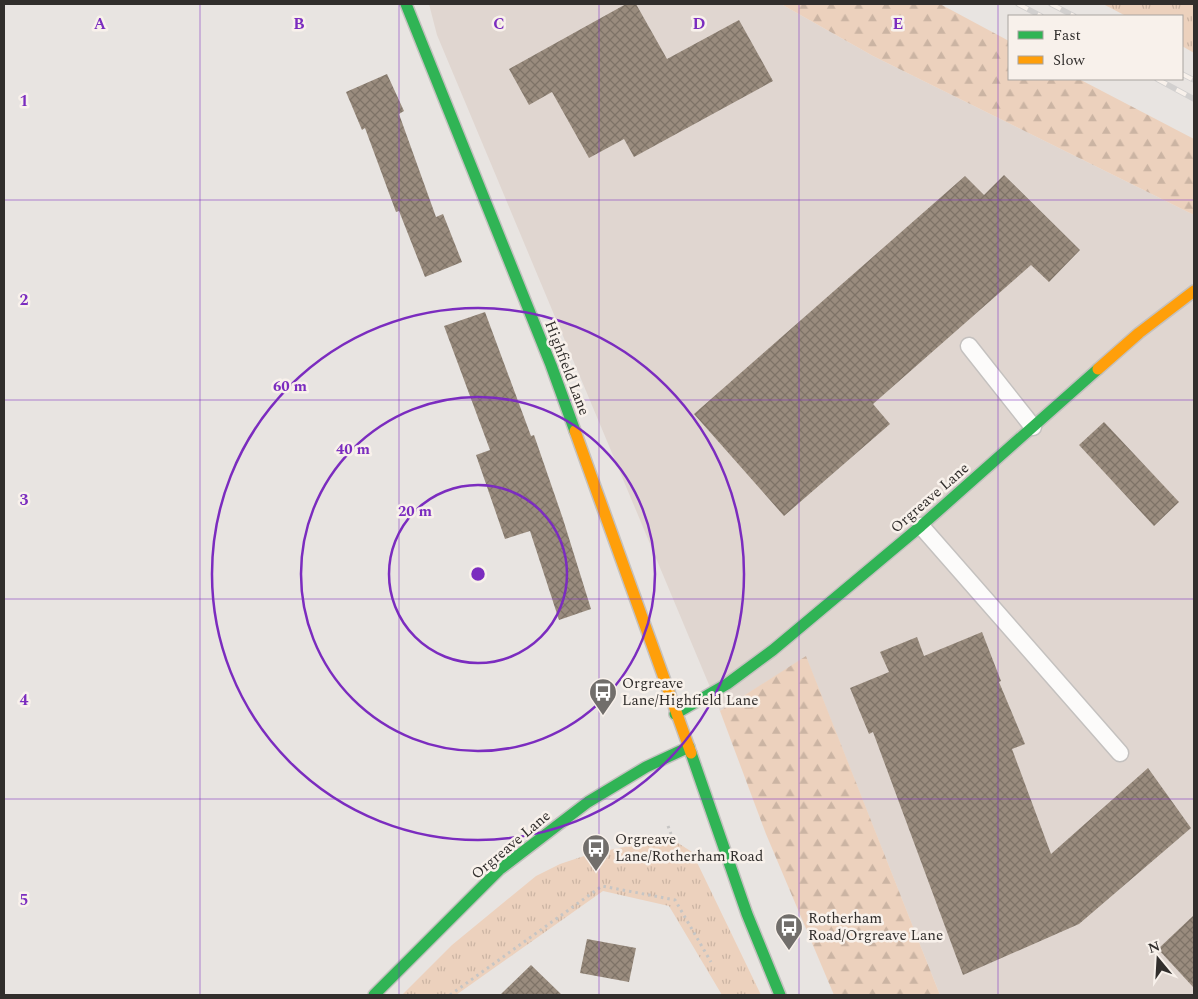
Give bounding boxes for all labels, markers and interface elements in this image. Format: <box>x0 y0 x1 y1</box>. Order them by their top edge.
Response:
text: A <box>94 12 107 36</box>
text: B <box>293 12 305 36</box>
text: C <box>493 12 505 36</box>
text: D <box>693 12 706 36</box>
text: E <box>893 12 903 36</box>
legend <box>1008 15 1183 80</box>
text: Fast <box>1053 24 1081 47</box>
text: Slow <box>1053 49 1085 72</box>
text: 1 <box>20 89 28 113</box>
text: 2 <box>20 288 29 312</box>
street label: Highfield Lane <box>538 317 596 419</box>
text: 60 m <box>273 375 308 398</box>
text: 40 m <box>336 438 371 461</box>
street label: Orgreave Lane <box>886 457 974 539</box>
text: 3 <box>20 488 29 512</box>
text: 20 m <box>398 500 433 523</box>
centre of rings <box>469 565 487 583</box>
place label: Orgreave Lane/Highfield Lane <box>622 672 759 712</box>
bus stop icon: Orgreave Lane/Highfield Lane <box>588 677 618 716</box>
text: 4 <box>20 688 29 712</box>
street label: Orgreave Lane <box>466 805 556 885</box>
place label: Orgreave Lane/Rotherham Road <box>615 828 763 868</box>
bus stop icon: Orgreave Lane/Rotherham Road <box>581 833 611 872</box>
text: 5 <box>20 888 28 912</box>
place label: Rotherham Road/Orgreave Lane <box>808 907 943 947</box>
bus stop icon: Rotherham Road/Orgreave Lane <box>774 912 804 951</box>
north arrow <box>1133 934 1183 984</box>
text: N <box>1145 935 1163 959</box>

